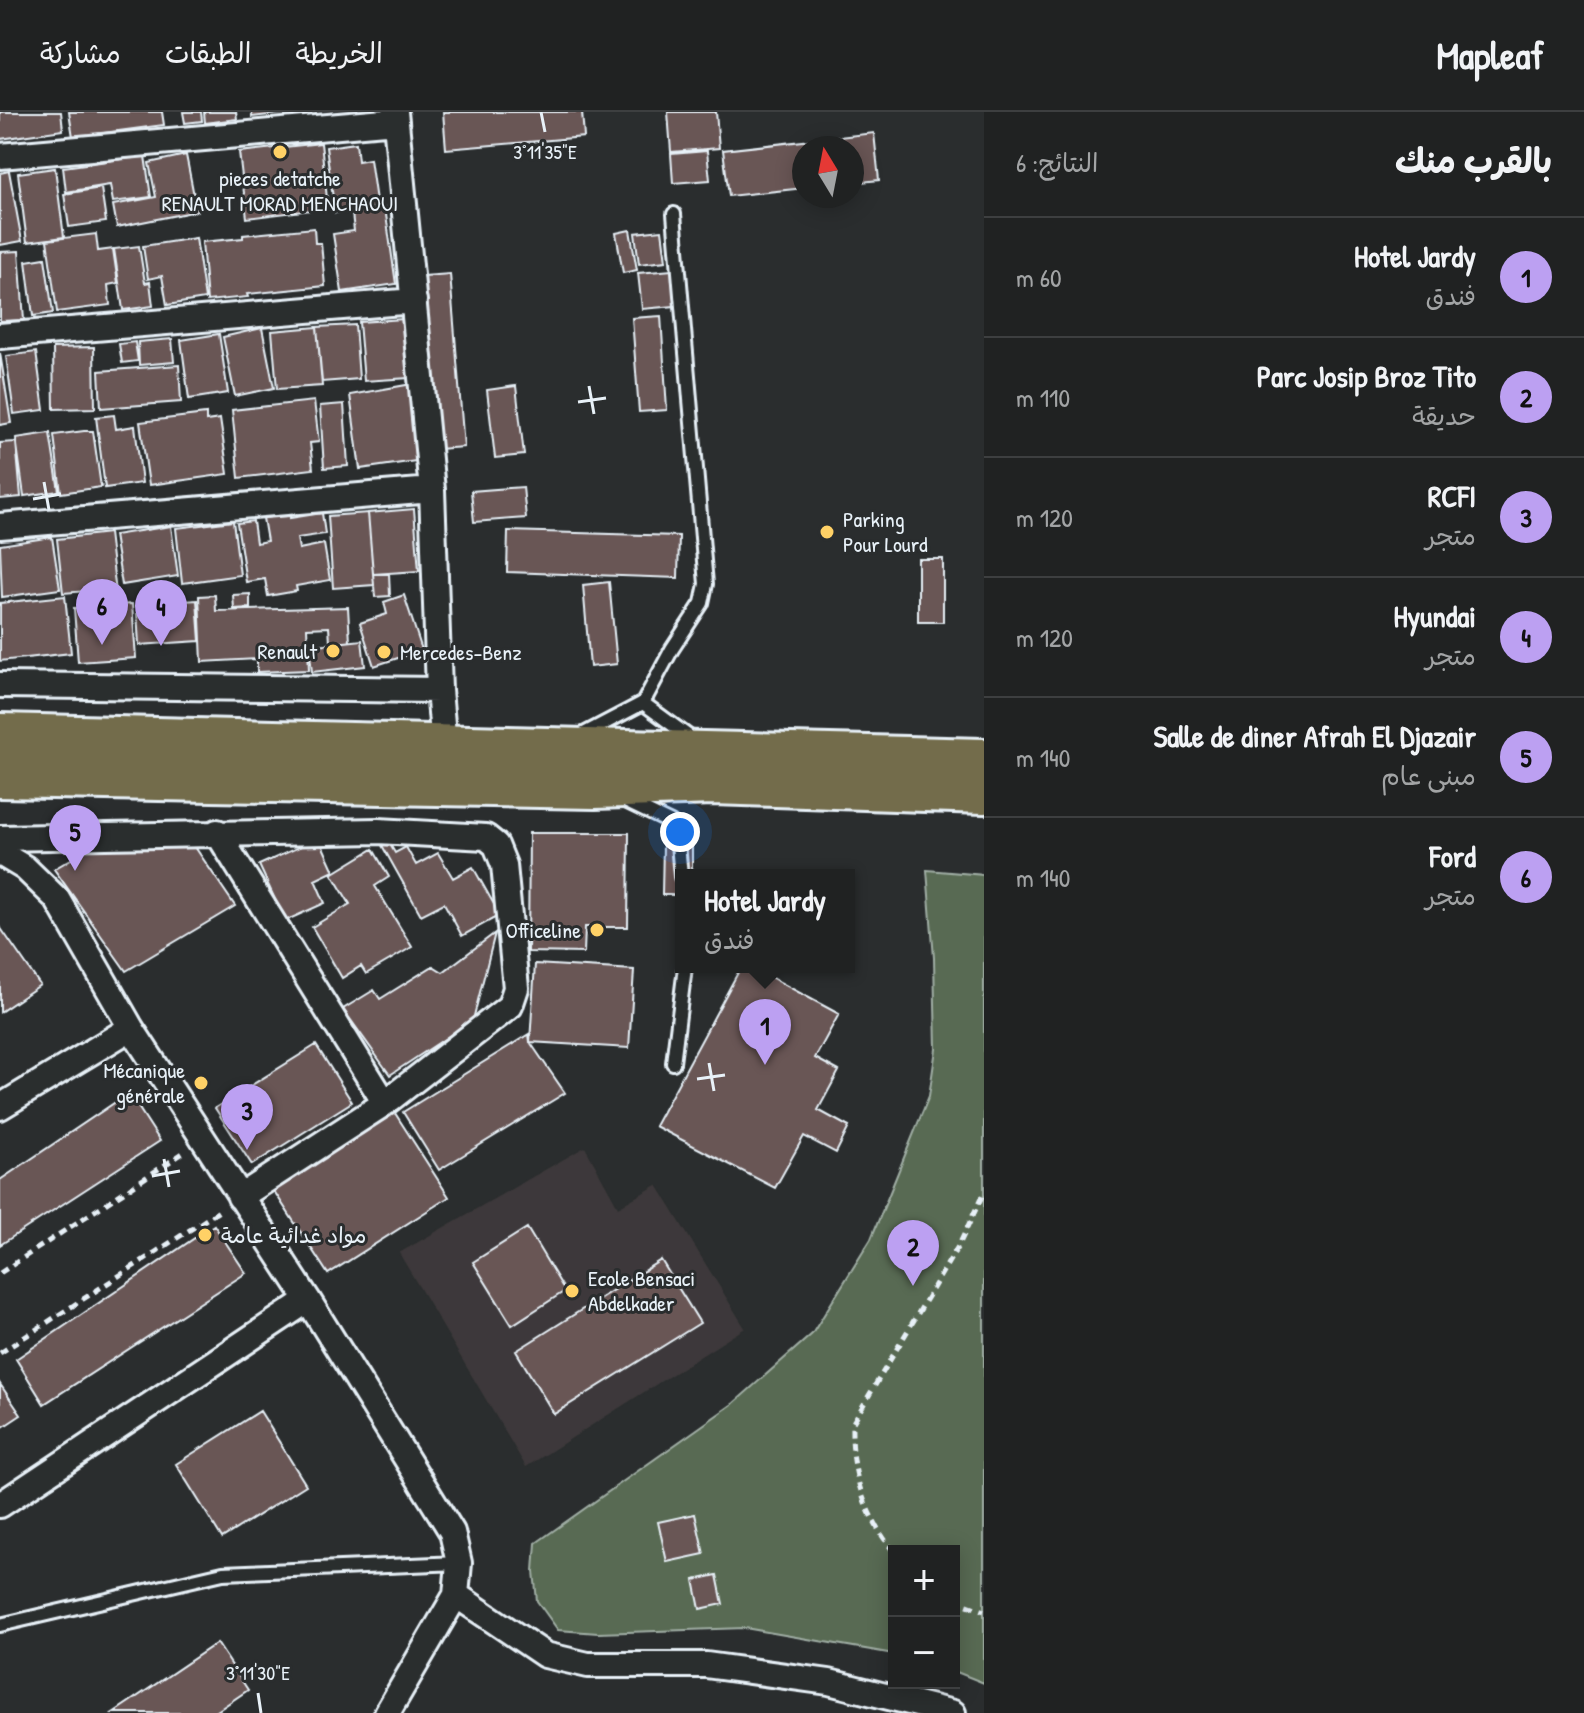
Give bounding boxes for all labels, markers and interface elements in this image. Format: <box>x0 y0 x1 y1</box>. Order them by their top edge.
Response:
text: Mapleaf <box>1436 29 1544 81</box>
text: مشاركة <box>40 34 121 72</box>
text: الطبقات <box>165 34 251 72</box>
text: الخريطة <box>295 34 383 72</box>
north arrow <box>792 136 864 208</box>
text: 3°11'35"E <box>513 138 577 165</box>
text: بالقرب منك <box>1395 138 1552 184</box>
marker: pieces detatche RENAULT MORAD MENCHAOUI <box>271 143 289 161</box>
text: النتائج: 6 <box>1016 145 1098 180</box>
place label: pieces detatche RENAULT MORAD MENCHAOUI <box>162 163 398 218</box>
text: Hotel Jardy <box>1354 236 1476 276</box>
text: 60 m <box>1016 260 1062 295</box>
text: 1 <box>1521 260 1531 295</box>
text: فندق <box>1425 278 1476 313</box>
text: Parc Josip Broz Tito <box>1257 356 1476 396</box>
text: 110 m <box>1016 380 1070 415</box>
text: 2 <box>1520 380 1532 415</box>
text: حديقة <box>1412 398 1476 433</box>
text: RCFI <box>1428 476 1476 516</box>
text: 120 m <box>1016 500 1073 535</box>
text: 3 <box>1520 500 1532 535</box>
place label: Parking Pour Lourd <box>843 504 928 559</box>
text: متجر <box>1425 518 1476 553</box>
marker: Parking Pour Lourd <box>818 523 836 541</box>
pin: 6 <box>76 579 128 645</box>
pin: 4 <box>135 580 187 646</box>
text: Hyundai <box>1394 596 1476 636</box>
text: 120 m <box>1016 620 1073 655</box>
text: 4 <box>1521 620 1531 655</box>
place label: Renault <box>257 636 317 666</box>
place label: Mercedes-Benz <box>400 637 522 667</box>
text: متجر <box>1425 638 1476 673</box>
marker: Renault <box>324 642 342 660</box>
marker: Mercedes-Benz <box>375 643 393 661</box>
text: Salle de diner Afrah El Djazair <box>1154 716 1476 756</box>
text: 140 m <box>1016 740 1071 775</box>
text: 5 <box>1521 740 1532 775</box>
text: مبنى عام <box>1381 758 1476 793</box>
pin: 5 <box>49 805 101 871</box>
your location <box>660 812 700 852</box>
text: Ford <box>1429 836 1476 876</box>
text: 140 m <box>1016 860 1071 895</box>
text: 6 <box>1521 860 1531 895</box>
popup <box>675 869 855 973</box>
text: متجر <box>1425 878 1476 913</box>
text: Hotel Jardy <box>704 880 826 920</box>
place label: Officeline <box>506 915 581 945</box>
marker: Officeline <box>588 921 606 939</box>
text: فندق <box>704 922 755 957</box>
pin: 1 <box>739 999 791 1065</box>
place label: Mécanique générale <box>103 1055 185 1110</box>
marker: Mécanique générale <box>192 1074 210 1092</box>
pin: 3 <box>221 1084 273 1150</box>
place label: مواد غدائية عامة <box>221 1220 367 1250</box>
pin: 2 <box>887 1220 939 1286</box>
marker: مواد غدائية عامة <box>196 1226 214 1244</box>
place label: Ecole Bensaci Abdelkader <box>588 1263 695 1318</box>
marker: Ecole Bensaci Abdelkader <box>563 1282 581 1300</box>
map controls <box>888 1545 960 1689</box>
button: + <box>888 1545 960 1617</box>
button: − <box>888 1617 960 1689</box>
text: 3°11'30"E <box>226 1659 290 1686</box>

